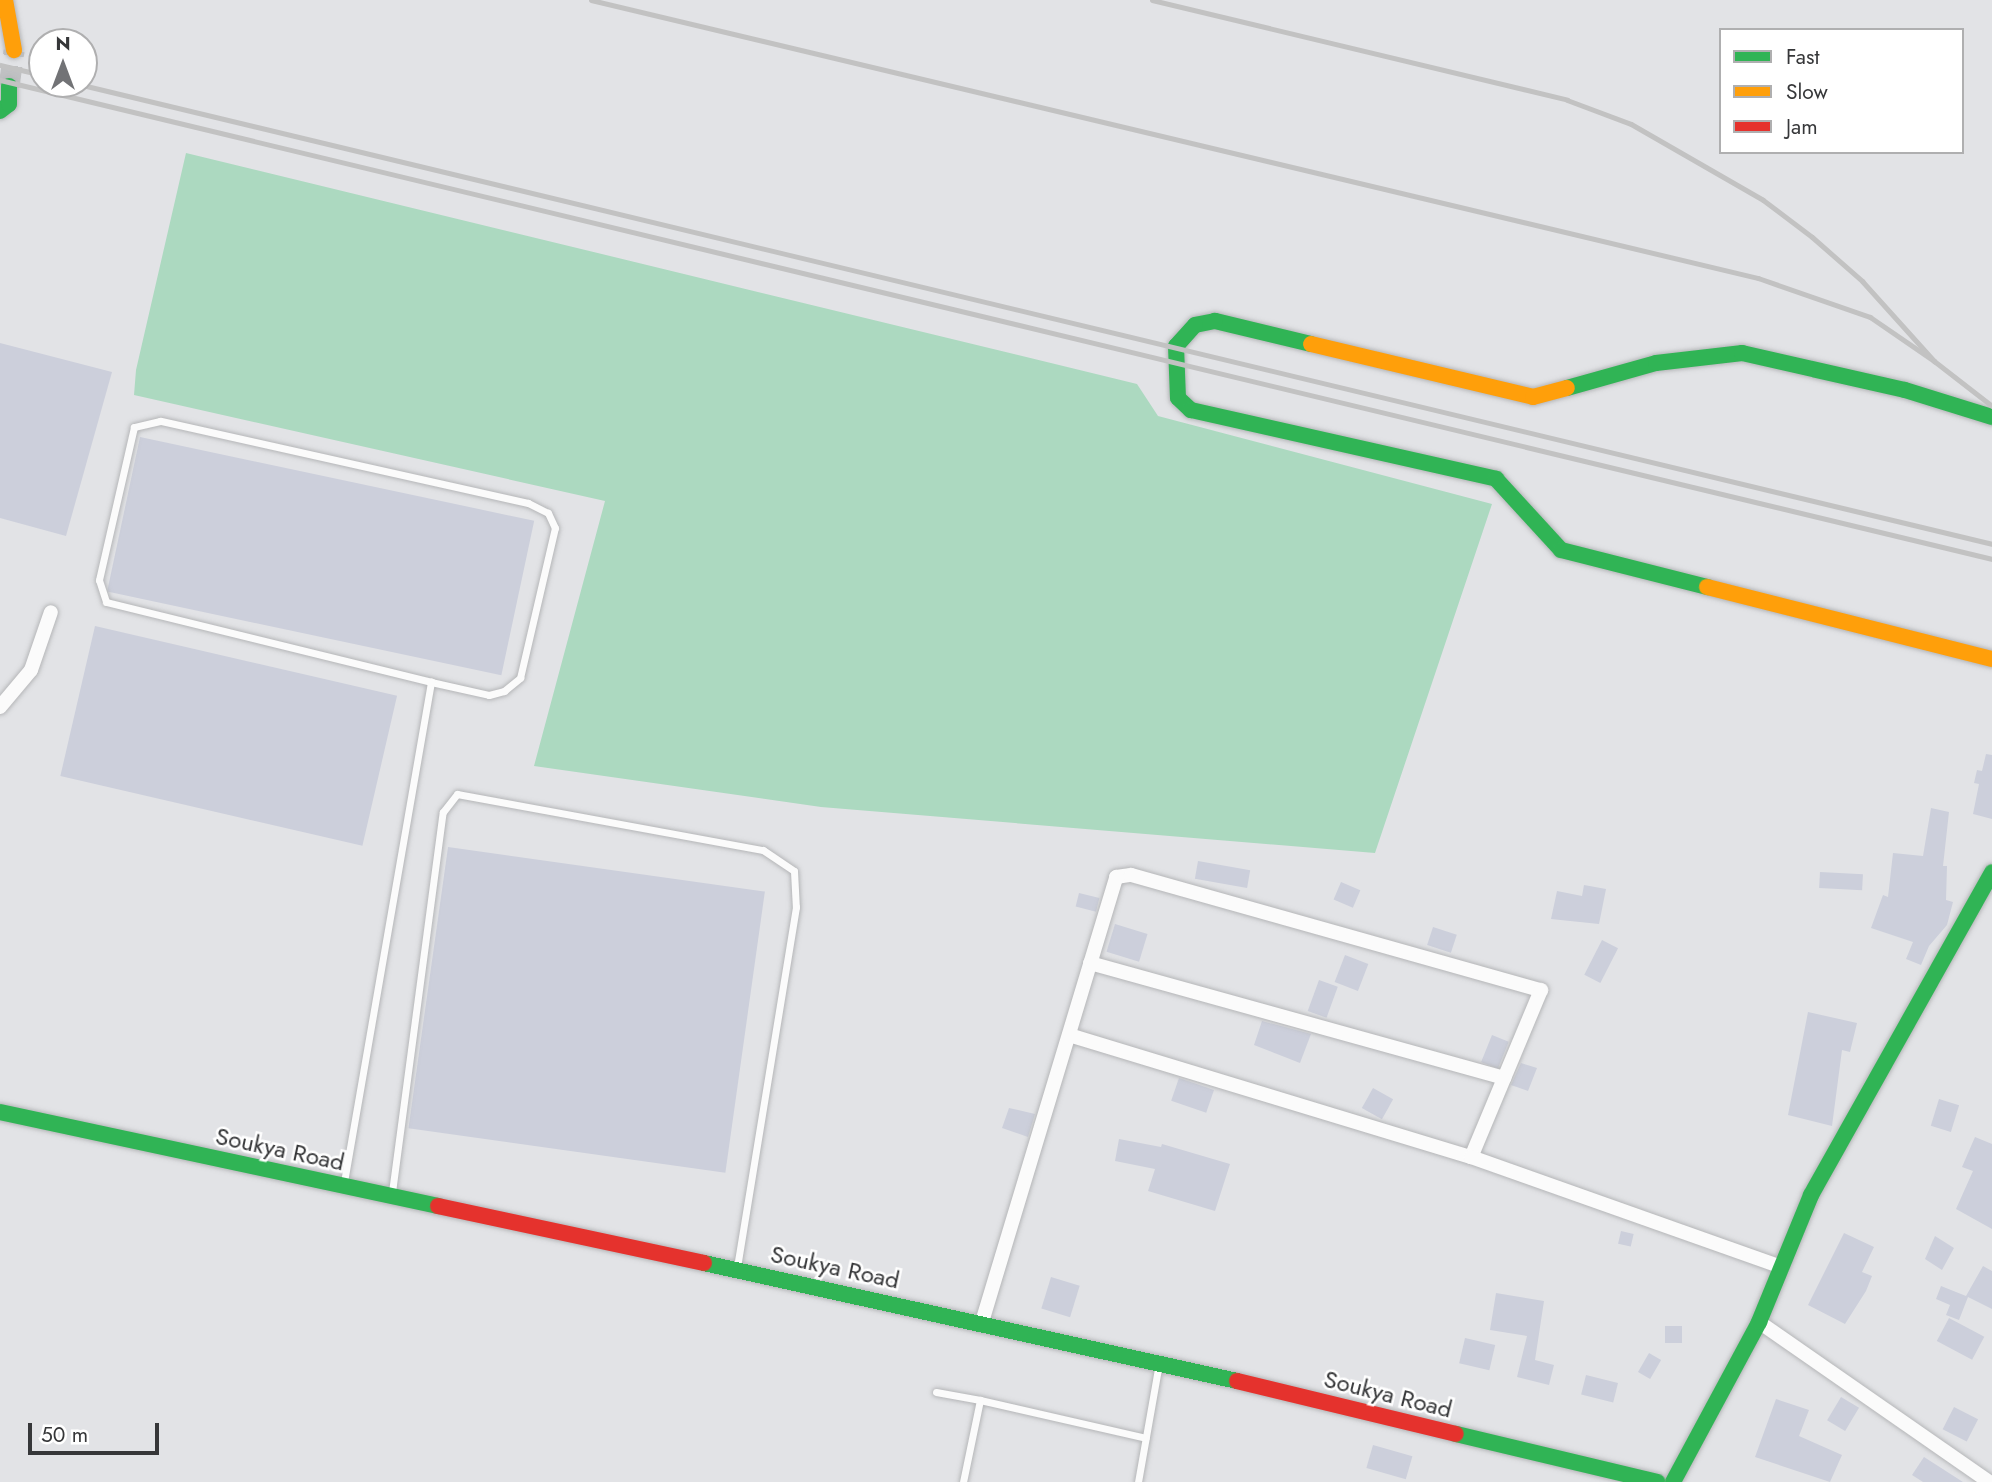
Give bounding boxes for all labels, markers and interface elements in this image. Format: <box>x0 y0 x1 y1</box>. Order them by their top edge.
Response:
north arrow <box>28 28 98 98</box>
legend <box>1719 28 1964 154</box>
text: N <box>55 30 71 57</box>
text: Fast <box>1786 42 1819 72</box>
text: Slow <box>1786 77 1828 107</box>
text: Jam <box>1786 112 1818 142</box>
street label: Soukya Road <box>213 1121 347 1177</box>
street label: Soukya Road <box>768 1239 902 1295</box>
street label: Soukya Road <box>1321 1364 1455 1424</box>
scale bar <box>32 1408 163 1452</box>
text: 50 m <box>41 1420 88 1450</box>

